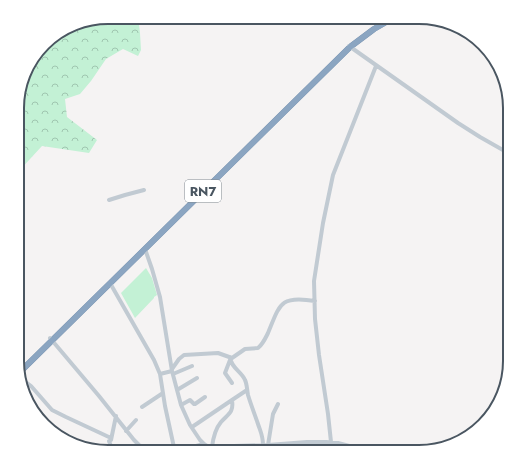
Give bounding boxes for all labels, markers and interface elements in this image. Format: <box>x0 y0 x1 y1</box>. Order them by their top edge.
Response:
road number: RN7 <box>185 180 221 202</box>

